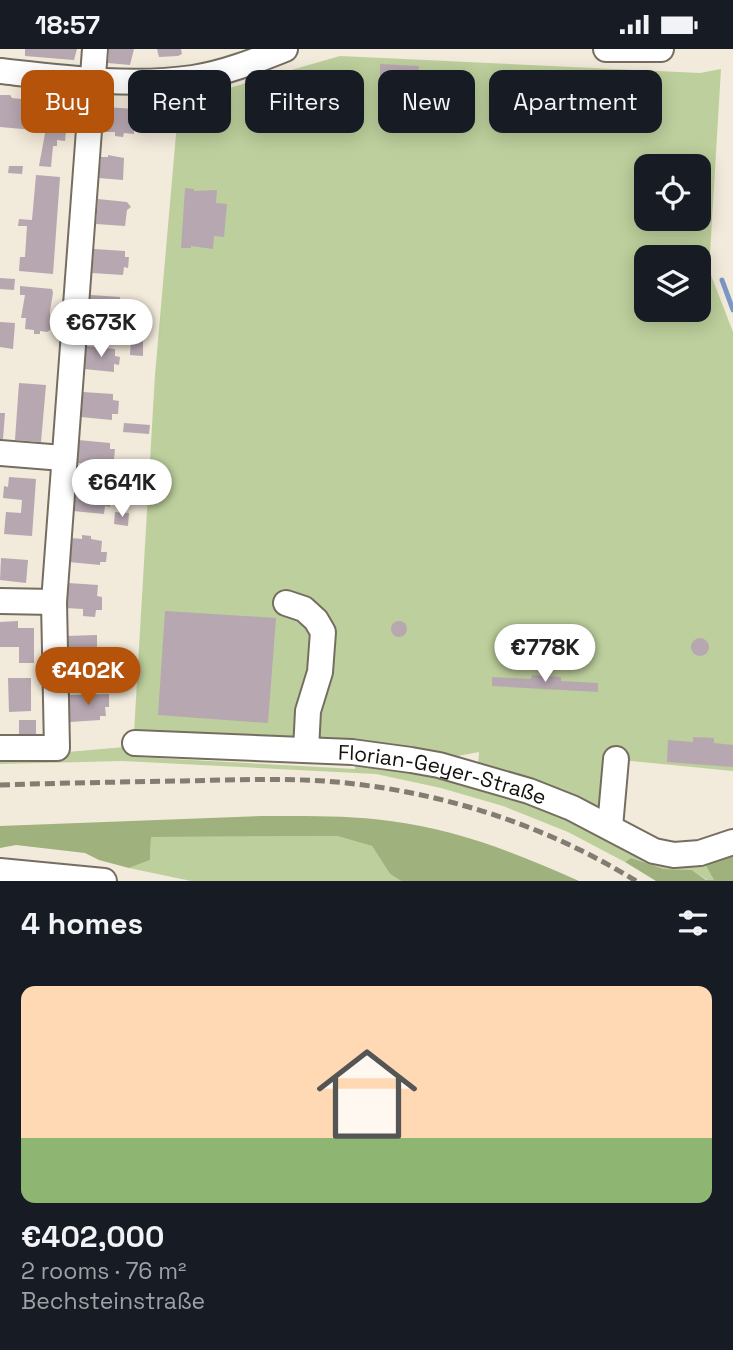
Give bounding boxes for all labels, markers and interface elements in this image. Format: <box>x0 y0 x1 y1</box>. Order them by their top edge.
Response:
text: 18:57 <box>35 8 100 42</box>
chip: Buy <box>21 70 114 133</box>
chip: Rent <box>128 70 231 133</box>
chip: Filters <box>245 70 364 133</box>
chip: New <box>378 70 475 133</box>
chip: Apartment <box>489 70 662 133</box>
map controls <box>634 154 711 322</box>
button: locate <box>634 154 711 231</box>
button: layers <box>634 245 711 322</box>
pin: €673K <box>52 299 150 359</box>
text: €673K <box>66 307 136 337</box>
pin: €641K <box>73 459 171 519</box>
text: €641K <box>88 467 156 497</box>
pin: €778K <box>496 625 594 684</box>
text: €778K <box>510 632 580 662</box>
pin: €402K <box>39 647 137 707</box>
text: €402K <box>51 655 125 685</box>
street label: Florian-Geyer-Straße <box>337 738 551 810</box>
text: 4 homes <box>21 904 143 943</box>
icon: filters <box>674 904 712 942</box>
icon: home <box>304 1031 430 1157</box>
text: €402,000 <box>21 1217 164 1256</box>
text: 2 rooms · 76 m² <box>21 1256 186 1286</box>
text: Bechsteinstraße <box>21 1286 205 1316</box>

